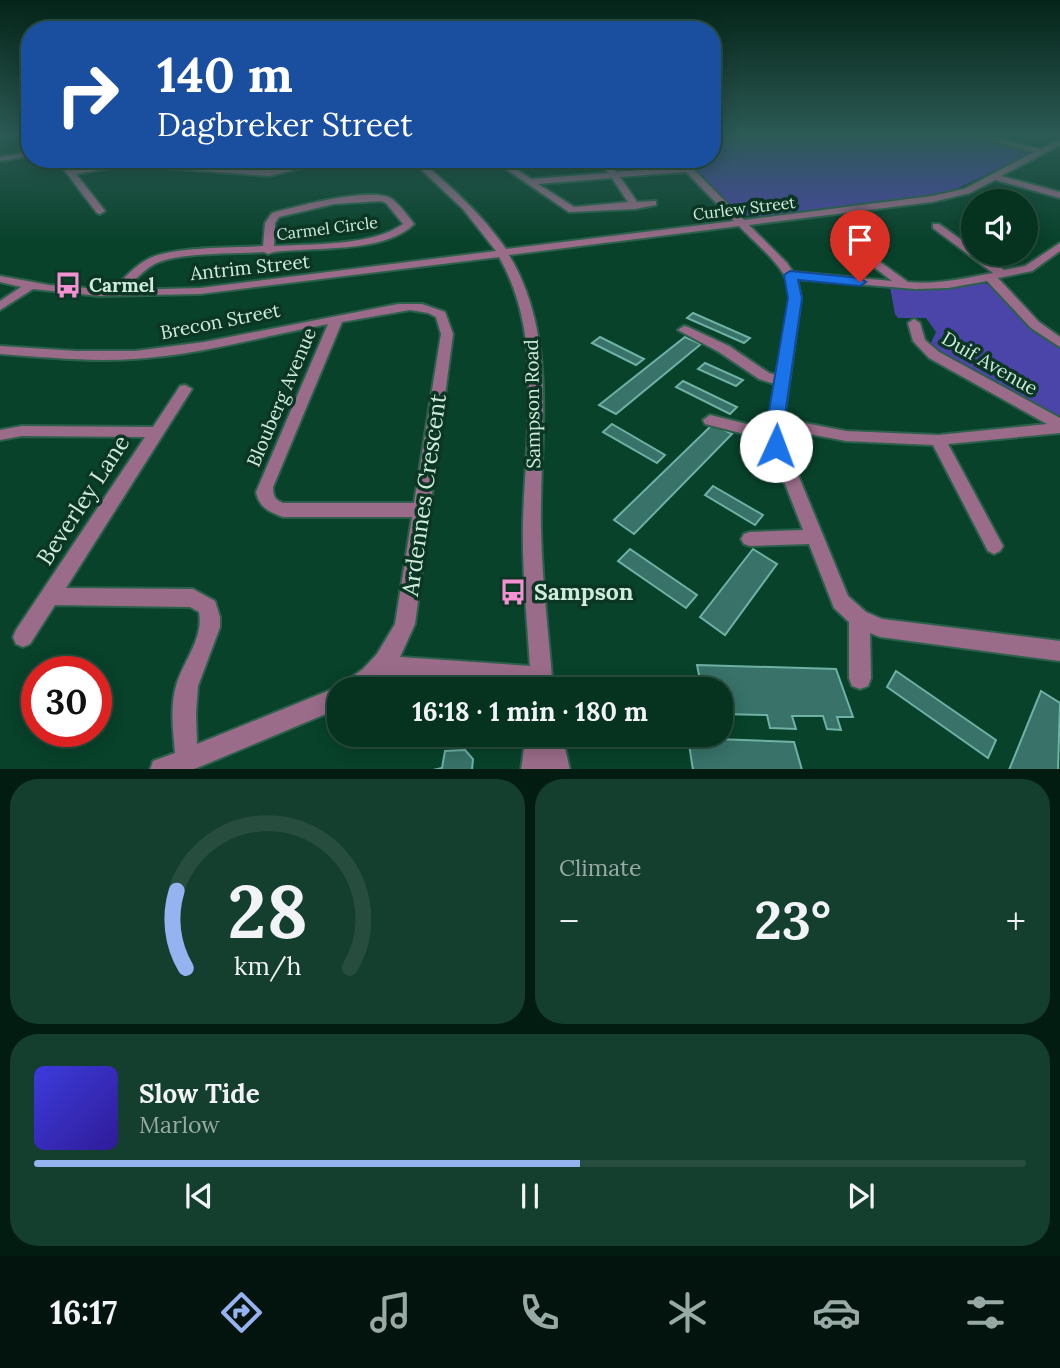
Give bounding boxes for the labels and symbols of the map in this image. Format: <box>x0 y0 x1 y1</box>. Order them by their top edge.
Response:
street label: Curlew Street <box>692 192 797 224</box>
pin <box>830 210 890 282</box>
street label: Carmel Circle <box>275 212 379 244</box>
street label: Antrim Street <box>188 249 312 285</box>
bus stop icon: Carmel <box>53 270 83 300</box>
place label: Carmel <box>89 273 155 297</box>
street label: Brecon Street <box>158 298 283 344</box>
street label: Blouberg Avenue <box>241 324 321 470</box>
street label: Duif Avenue <box>938 326 1042 400</box>
street label: Sampson Road <box>519 339 545 469</box>
street label: Ardennes Crescent <box>395 392 452 599</box>
position arrow <box>739 409 813 483</box>
street label: Beverley Lane <box>30 429 135 570</box>
bus stop icon: Sampson <box>498 577 528 607</box>
place label: Sampson <box>534 577 634 606</box>
speed limit sign: 30 <box>21 656 112 747</box>

